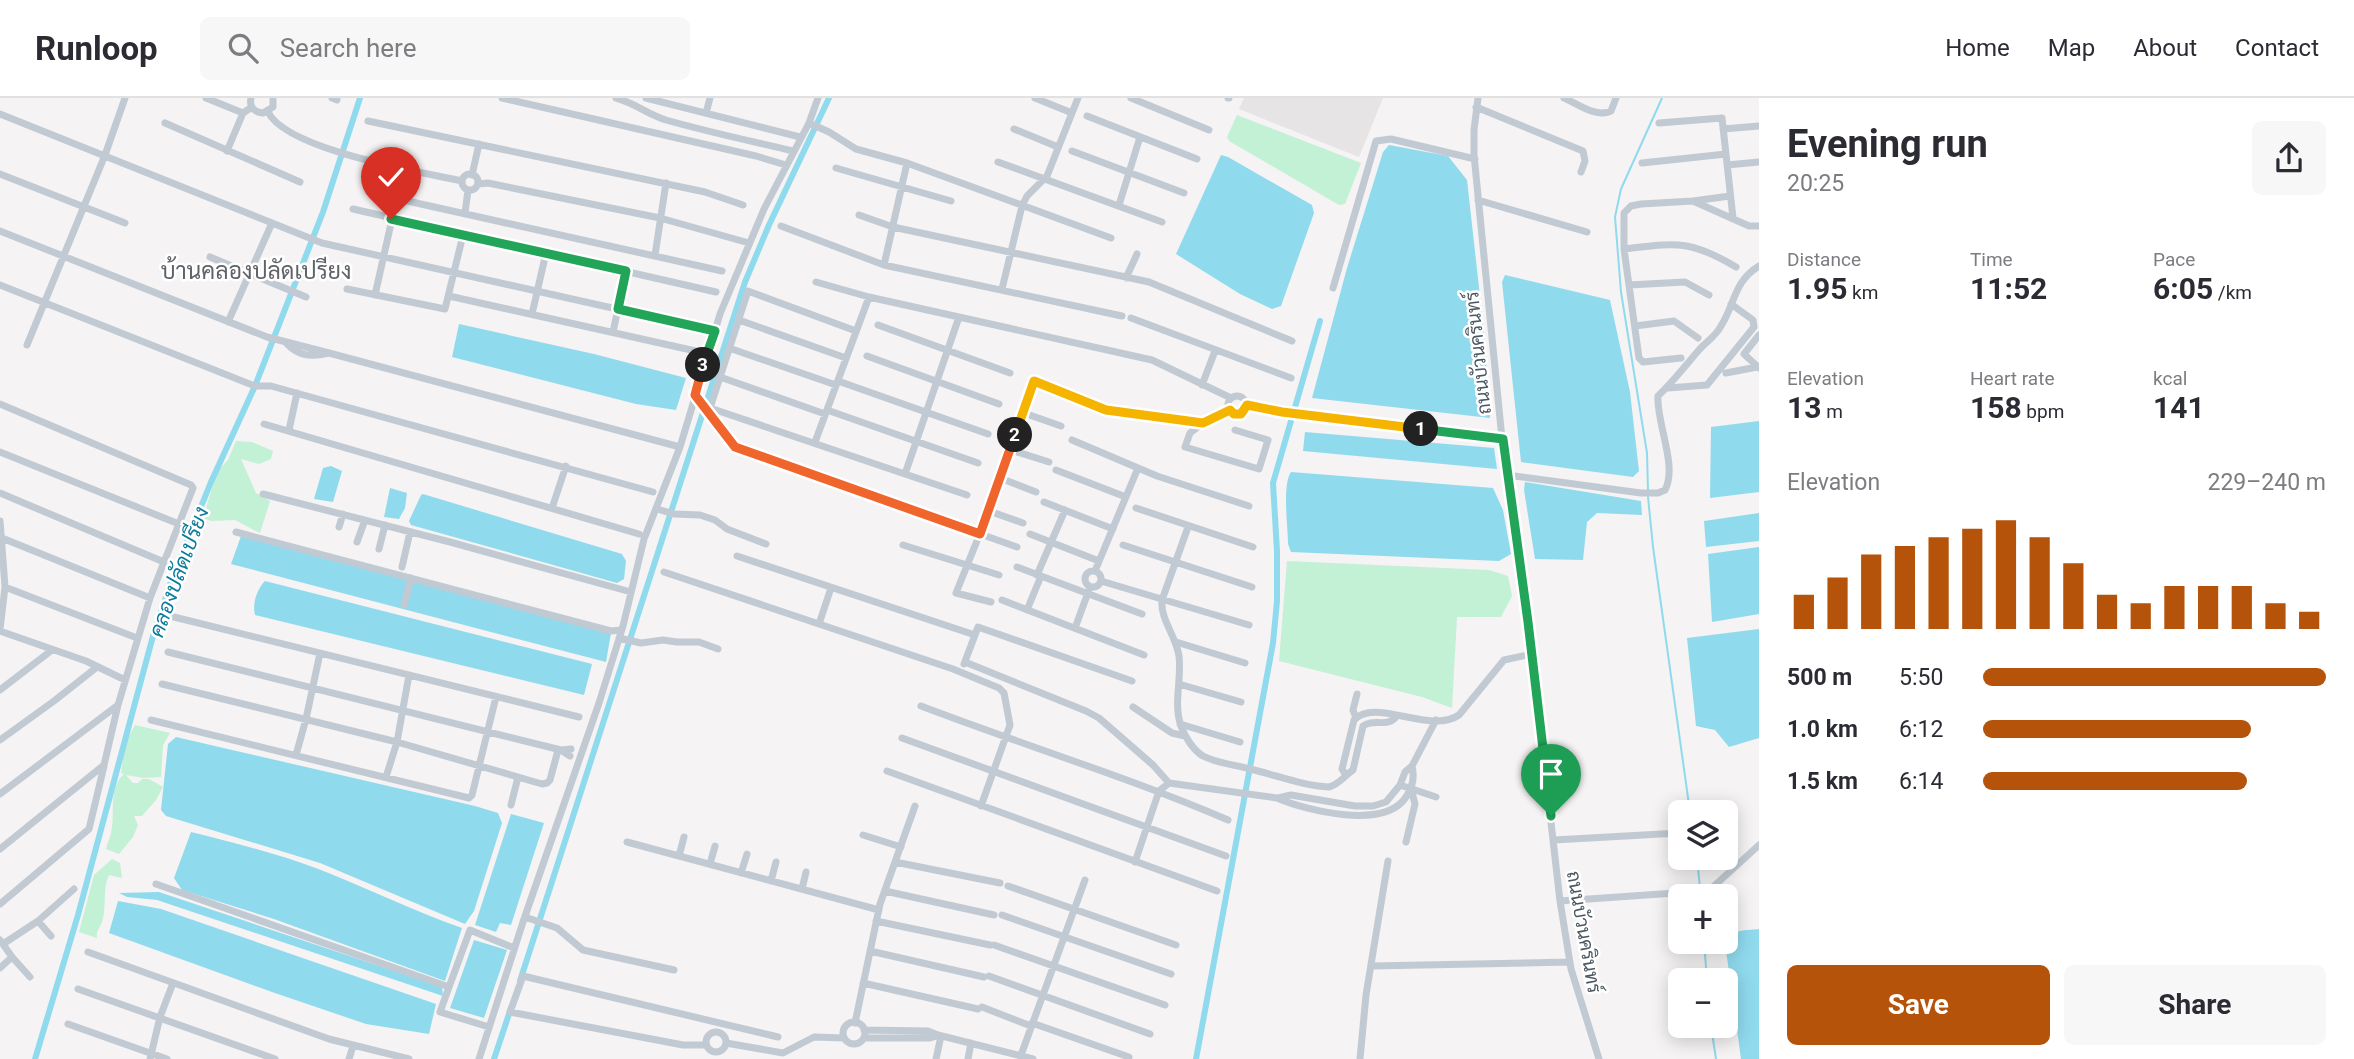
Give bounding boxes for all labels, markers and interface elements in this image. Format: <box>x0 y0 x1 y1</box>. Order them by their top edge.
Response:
search box <box>200 17 690 80</box>
text: Runloop <box>35 29 158 68</box>
icon: search <box>224 29 262 67</box>
text: Search here <box>280 33 416 63</box>
text: Home <box>1945 34 2010 62</box>
text: Map <box>2048 34 2095 62</box>
text: About <box>2133 34 2197 62</box>
text: Contact <box>2235 34 2319 62</box>
button: share <box>2252 121 2326 195</box>
text: Evening run <box>1787 122 1988 166</box>
pin <box>361 147 421 219</box>
icon: check <box>372 158 410 196</box>
text: 20:25 <box>1787 170 1844 197</box>
text: Distance <box>1787 248 1861 271</box>
text: Time <box>1970 248 2013 271</box>
text: Pace <box>2153 248 2195 271</box>
district label: บ้านคลองปลัดเปรียง <box>161 256 351 285</box>
text: 1.95 <box>1787 271 1847 306</box>
text: 11:52 <box>1970 271 2047 306</box>
text: 6:05 <box>2153 271 2213 306</box>
text: km <box>1847 281 1878 304</box>
text: /km <box>2213 281 2252 304</box>
street label: ถนนบัวนครินทร์ <box>1459 290 1496 416</box>
pin: 3 <box>686 348 720 382</box>
text: 3 <box>697 353 708 376</box>
text: Elevation <box>1787 367 1864 390</box>
text: Heart rate <box>1970 367 2055 390</box>
text: kcal <box>2153 367 2187 390</box>
text: 13 <box>1787 390 1821 425</box>
text: 158 <box>1970 390 2022 425</box>
text: 141 <box>2153 390 2205 425</box>
text: m <box>1821 400 1843 423</box>
text: bpm <box>2022 400 2064 423</box>
pin: 1 <box>1404 412 1438 446</box>
text: 1 <box>1415 417 1426 440</box>
pin: 2 <box>998 418 1032 452</box>
text: 2 <box>1009 423 1020 446</box>
text: Elevation <box>1787 469 1880 496</box>
text: 229–240 m <box>2207 469 2326 496</box>
water label: คลองปลัดเปรียง <box>143 503 214 640</box>
text: 500 m <box>1787 664 1852 691</box>
text: 5:50 <box>1899 664 1943 691</box>
text: 1.0 km <box>1787 716 1858 743</box>
text: 6:12 <box>1899 716 1943 743</box>
pin <box>1521 744 1581 816</box>
icon: arrive <box>1532 755 1570 793</box>
text: 1.5 km <box>1787 768 1858 795</box>
text: 6:14 <box>1899 768 1943 795</box>
map controls <box>1668 800 1738 1038</box>
button: layers <box>1668 800 1738 870</box>
street label: ถนนบัวนครินทร์ <box>1562 869 1607 995</box>
button: + <box>1668 884 1738 954</box>
button: Save <box>1787 965 2050 1045</box>
button: Share <box>2064 965 2326 1045</box>
button: − <box>1668 968 1738 1038</box>

